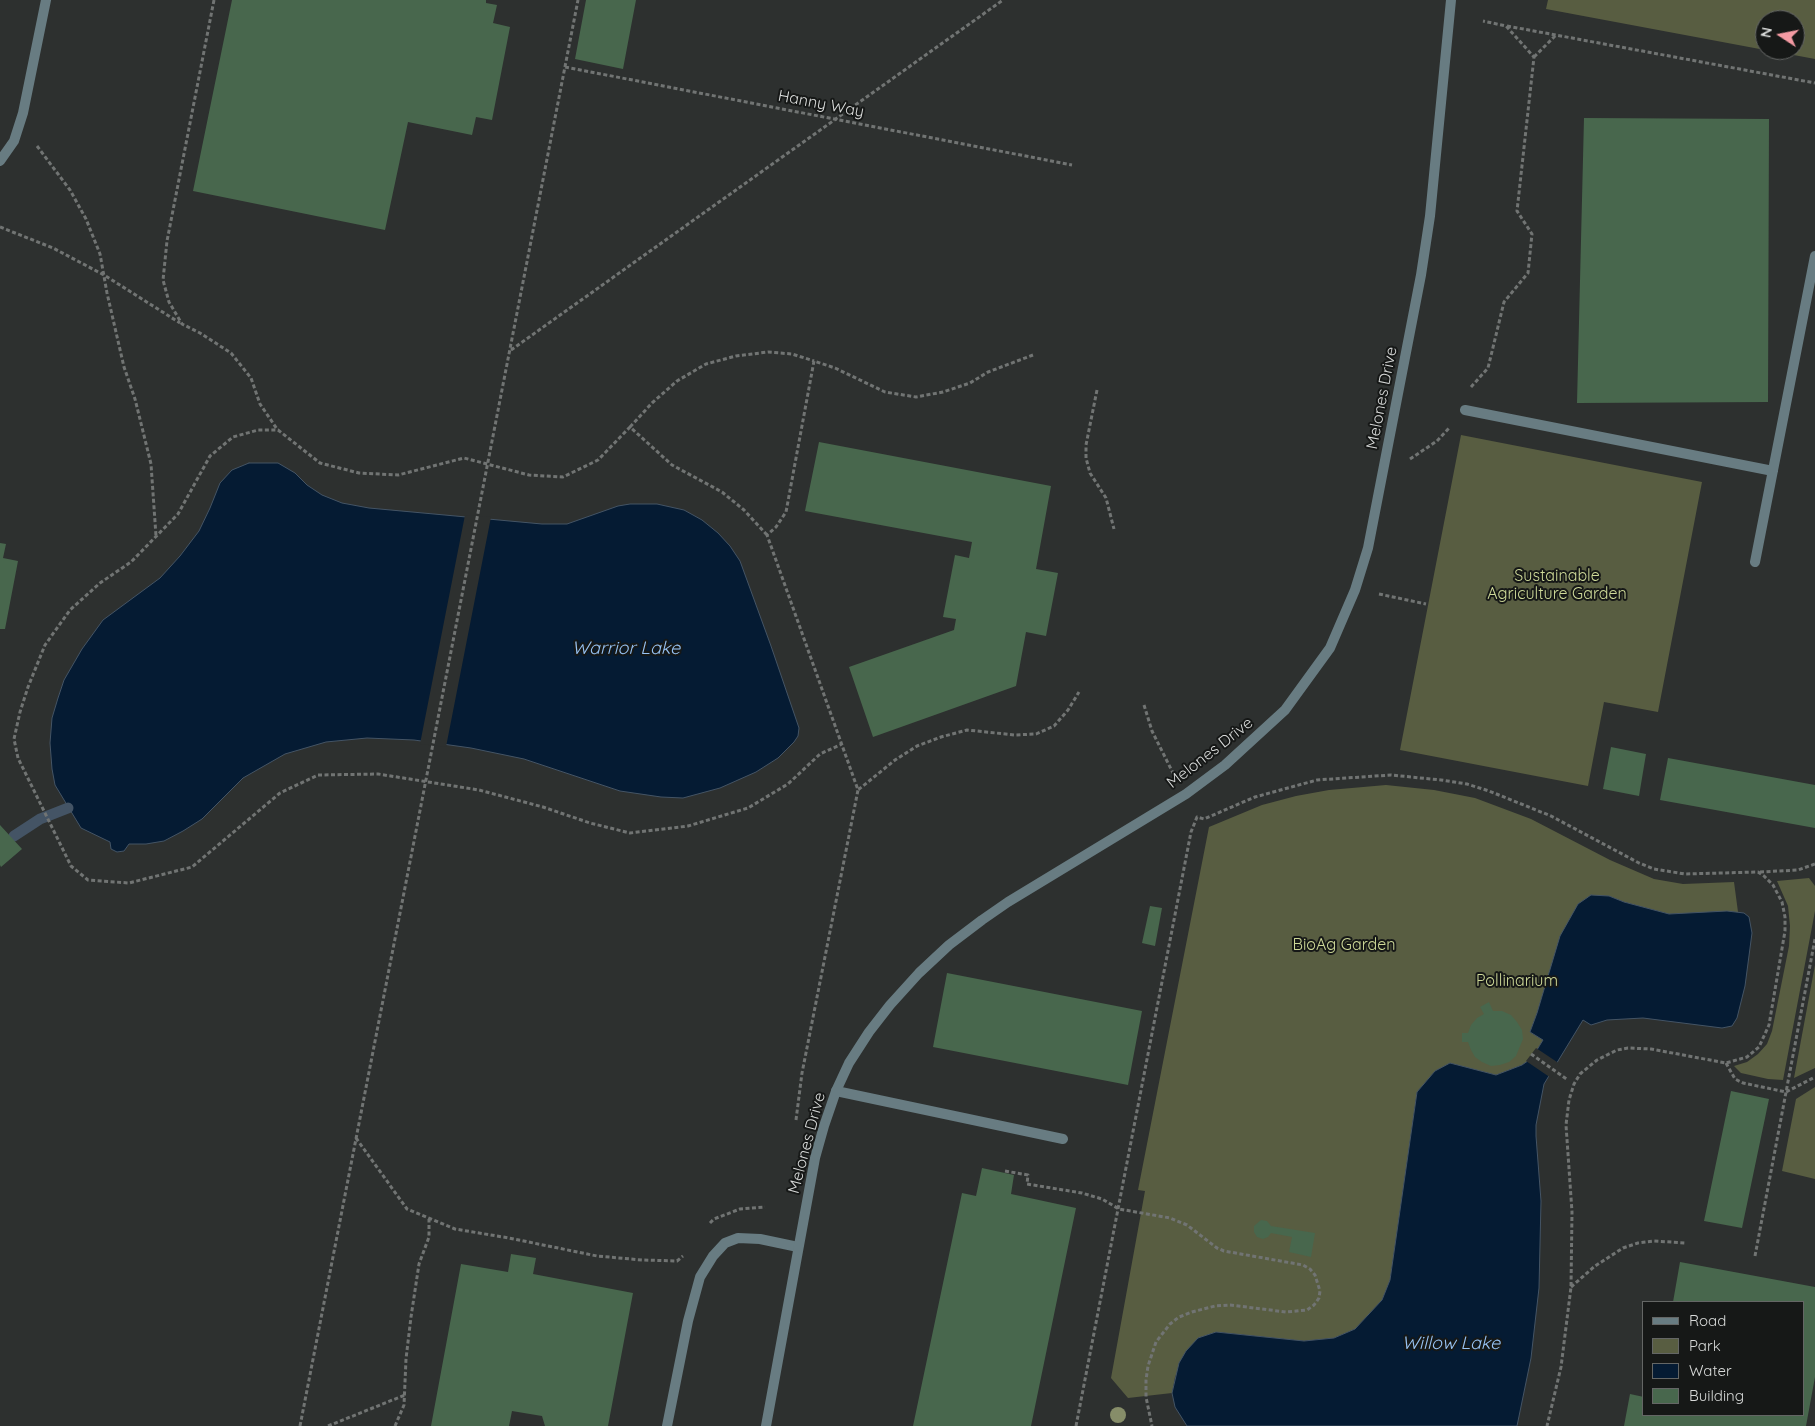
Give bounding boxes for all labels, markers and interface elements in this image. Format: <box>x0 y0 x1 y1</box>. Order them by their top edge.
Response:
north arrow <box>1755 10 1805 60</box>
text: N <box>1756 26 1776 39</box>
street label: Hanny Way <box>776 86 866 122</box>
street label: Melones Drive <box>1363 345 1401 451</box>
park label: Sustainable Agriculture Garden <box>1487 566 1627 604</box>
water label: Warrior Lake <box>572 638 680 660</box>
street label: Melones Drive <box>1163 713 1257 793</box>
park label: BioAg Garden <box>1292 935 1396 955</box>
park label: Pollinarium <box>1476 971 1558 991</box>
street label: Melones Drive <box>784 1090 830 1196</box>
legend <box>1642 1301 1805 1416</box>
text: Road <box>1689 1311 1726 1330</box>
water label: Willow Lake <box>1402 1333 1500 1355</box>
text: Park <box>1689 1336 1721 1355</box>
text: Water <box>1689 1361 1732 1380</box>
text: Building <box>1689 1386 1744 1405</box>

